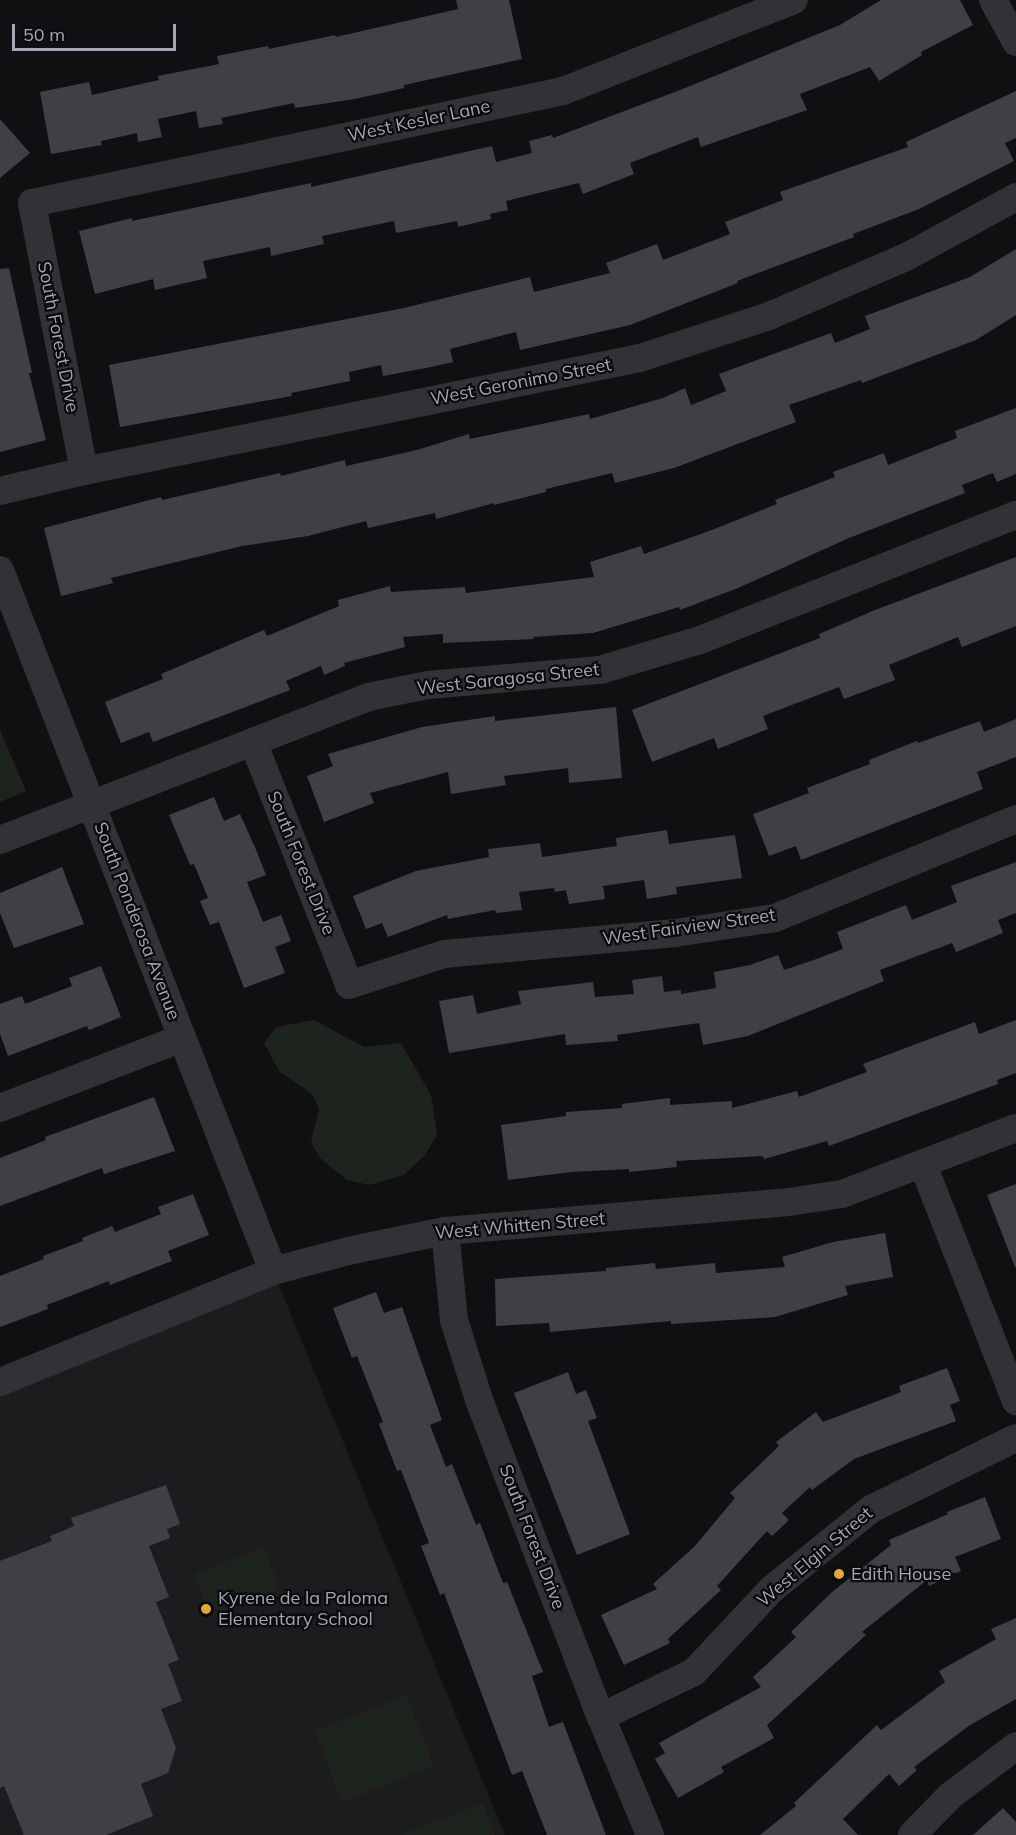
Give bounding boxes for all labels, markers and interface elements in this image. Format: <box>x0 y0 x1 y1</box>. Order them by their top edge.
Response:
scale bar <box>15 12 178 50</box>
text: 50 m <box>23 23 65 46</box>
street label: West Kesler Lane <box>346 95 492 147</box>
street label: South Forest Drive <box>33 260 83 414</box>
street label: West Geronimo Street <box>429 354 613 410</box>
street label: West Saragosa Street <box>416 659 600 699</box>
street label: South Forest Drive <box>262 788 340 938</box>
street label: South Ponderosa Avenue <box>89 819 185 1023</box>
street label: West Fairview Street <box>601 904 777 950</box>
street label: West Whitten Street <box>434 1208 606 1244</box>
street label: South Forest Drive <box>495 1462 569 1612</box>
street label: West Elgin Street <box>753 1503 877 1611</box>
place label: Edith House <box>851 1563 951 1585</box>
marker: Edith House <box>832 1567 846 1581</box>
place label: Kyrene de la Paloma Elementary School <box>218 1588 388 1630</box>
marker: Kyrene de la Paloma Elementary School <box>199 1602 213 1616</box>

